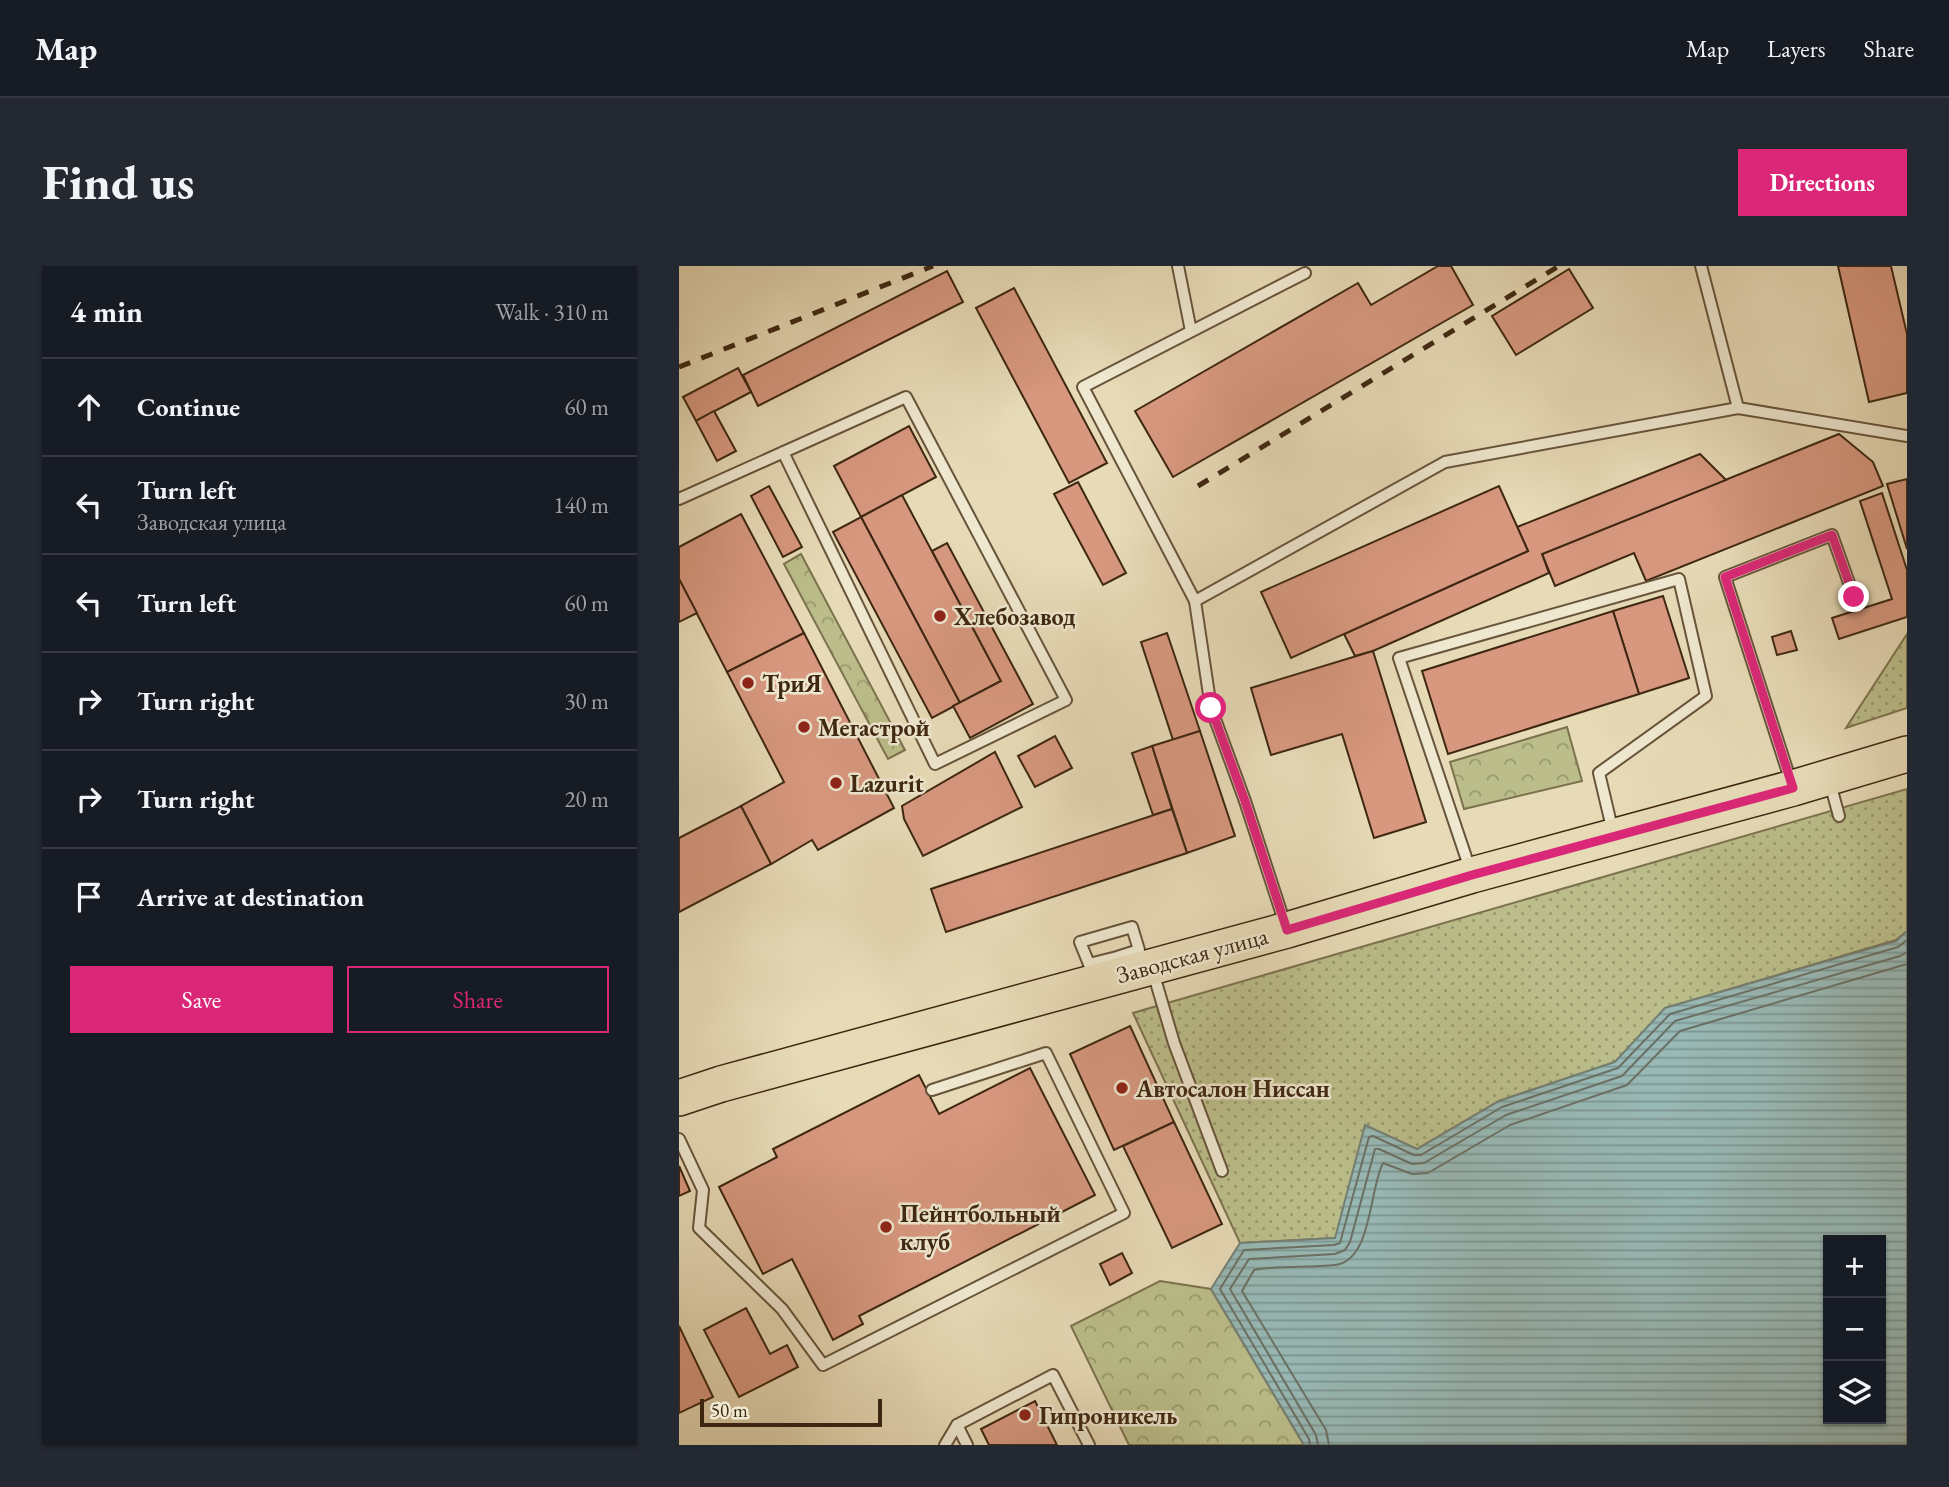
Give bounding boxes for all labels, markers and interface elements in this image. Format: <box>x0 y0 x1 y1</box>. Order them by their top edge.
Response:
text: Map <box>35 27 97 70</box>
text: Map <box>1686 33 1729 64</box>
text: Layers <box>1767 33 1826 64</box>
text: Share <box>1864 33 1914 64</box>
button: Directions <box>1738 149 1907 216</box>
text: Find us <box>42 150 194 214</box>
text: 4 min <box>70 292 143 331</box>
text: Walk · 310 m <box>495 297 609 327</box>
icon: ahead <box>70 388 108 426</box>
text: Continue <box>137 390 240 424</box>
text: 60 m <box>564 392 609 422</box>
text: Turn left <box>137 473 236 507</box>
icon: left <box>70 486 108 524</box>
text: 140 m <box>553 490 609 520</box>
text: Заводская улица <box>137 507 286 537</box>
route end <box>1838 581 1869 612</box>
icon: left <box>70 584 108 622</box>
text: Turn left <box>137 586 236 620</box>
text: 60 m <box>564 588 609 618</box>
place label: Хлебозавод <box>953 601 1076 632</box>
marker: Хлебозавод <box>932 608 948 624</box>
place label: ТриЯ <box>762 668 822 699</box>
marker: ТриЯ <box>740 675 756 691</box>
icon: right <box>70 682 108 720</box>
text: Turn right <box>137 684 255 718</box>
text: 30 m <box>564 686 609 716</box>
route start <box>1195 692 1226 723</box>
place label: Мегастрой <box>818 712 930 743</box>
marker: Мегастрой <box>796 719 812 735</box>
place label: Lazurit <box>850 768 924 799</box>
marker: Lazurit <box>828 775 844 791</box>
icon: right <box>70 780 108 818</box>
text: Turn right <box>137 782 255 816</box>
text: 20 m <box>564 784 609 814</box>
icon: arrive <box>70 878 108 916</box>
text: Arrive at destination <box>137 880 364 914</box>
street label: Заводская улица <box>1113 920 1272 990</box>
button: Save <box>70 966 333 1033</box>
button: Share <box>347 966 609 1033</box>
place label: Автосалон Ниссан <box>1135 1073 1330 1104</box>
marker: Автосалон Ниссан <box>1114 1080 1130 1096</box>
place label: Пейнтбольный клуб <box>900 1198 1061 1258</box>
marker: Пейнтбольный клуб <box>878 1219 894 1235</box>
map controls <box>1823 1235 1886 1424</box>
button: + <box>1823 1235 1886 1298</box>
button: − <box>1823 1298 1886 1361</box>
button: layers <box>1823 1361 1886 1424</box>
scale bar <box>700 1396 882 1428</box>
text: 50 m <box>711 1398 748 1423</box>
place label: Гипроникель <box>1039 1400 1177 1431</box>
marker: Гипроникель <box>1017 1407 1033 1423</box>

